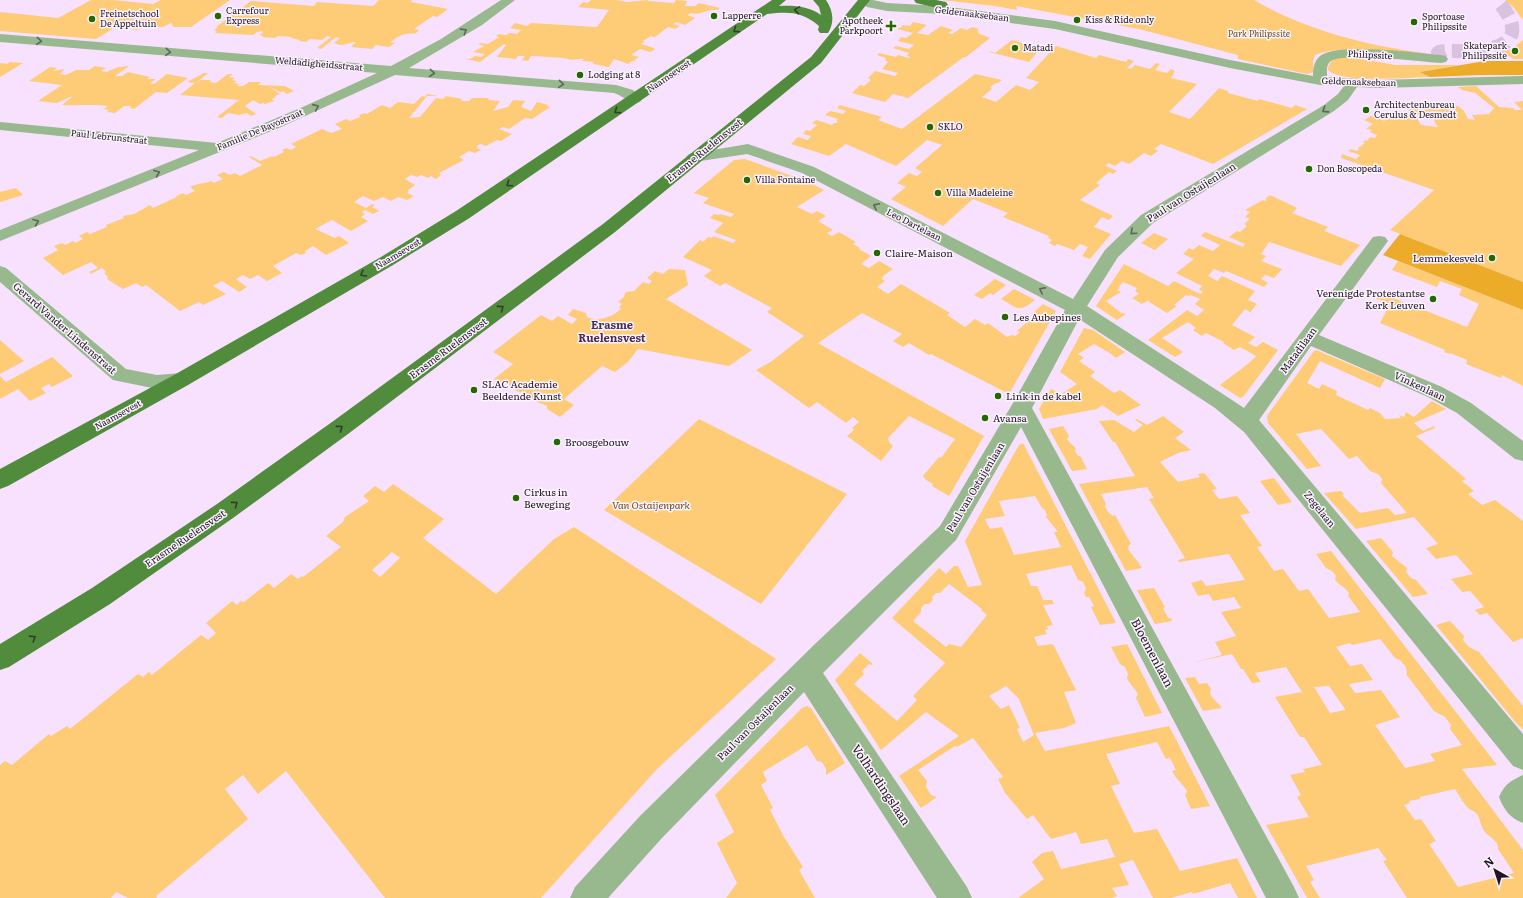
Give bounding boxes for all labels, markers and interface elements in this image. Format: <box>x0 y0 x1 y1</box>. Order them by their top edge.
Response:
street label: Geldenaaksebaan <box>934 1 1010 25</box>
place label: Carrefour Express <box>226 3 269 27</box>
place label: Freinetschool De Appeltuin <box>100 6 159 30</box>
one-way arrow <box>794 7 800 15</box>
place label: Lapperre <box>722 8 762 22</box>
place label: Sportoase Philipssite <box>1422 9 1467 33</box>
marker: Carrefour Express <box>213 11 223 21</box>
marker: Lapperre <box>709 11 719 21</box>
place label: Kiss & Ride only <box>1085 12 1155 26</box>
place label: Apotheek Parkpoort <box>839 13 884 37</box>
marker: Freinetschool De Appeltuin <box>87 14 97 24</box>
marker: Kiss & Ride only <box>1072 15 1082 25</box>
marker: Sportoase Philipssite <box>1409 17 1419 27</box>
marker: Apotheek Parkpoort <box>886 21 896 31</box>
one-way arrow <box>734 25 741 32</box>
park label: Park Philipssite <box>1228 26 1290 40</box>
one-way arrow <box>460 28 467 35</box>
one-way arrow <box>36 36 42 45</box>
place label: Skatepark Philipssite <box>1462 38 1508 62</box>
place label: Matadi <box>1023 40 1053 54</box>
marker: Matadi <box>1010 43 1020 53</box>
street label: Philipssite <box>1347 46 1393 62</box>
marker: Skatepark Philipssite <box>1510 46 1520 56</box>
one-way arrow <box>165 47 171 56</box>
street label: Weldadigheidsstraat <box>275 52 364 74</box>
street label: Naamsevest <box>643 55 694 95</box>
place label: Lodging at 8 <box>588 67 640 81</box>
one-way arrow <box>429 69 435 78</box>
marker: Lodging at 8 <box>575 70 585 80</box>
street label: Geldenaaksebaan <box>1321 73 1397 89</box>
one-way arrow <box>558 80 564 89</box>
place label: Architectenbureau Cerulus & Desmedt <box>1374 97 1457 121</box>
street label: Familie De Bayostraat <box>214 104 305 154</box>
one-way arrow <box>311 104 319 112</box>
one-way arrow <box>1322 105 1329 113</box>
marker: Architectenbureau Cerulus & Desmedt <box>1361 105 1371 115</box>
one-way arrow <box>614 106 621 114</box>
street label: Erasme Ruelensvest <box>662 114 745 185</box>
place label: SKLO <box>938 119 963 133</box>
marker: SKLO <box>925 122 935 132</box>
street label: Paul Lebrunstraat <box>70 125 148 147</box>
street label: Paul van Ostaijenlaan <box>1143 158 1239 225</box>
place label: Don Boscopeda <box>1317 161 1382 175</box>
marker: Don Boscopeda <box>1304 164 1314 174</box>
one-way arrow <box>153 169 160 177</box>
place label: Villa Fontaine <box>755 172 816 186</box>
marker: Villa Fontaine <box>742 175 752 185</box>
one-way arrow <box>507 179 514 186</box>
place label: Villa Madeleine <box>946 185 1013 199</box>
marker: Villa Madeleine <box>933 188 943 198</box>
one-way arrow <box>872 203 880 211</box>
street label: Leo Dartelaan <box>885 204 944 244</box>
one-way arrow <box>33 218 40 226</box>
one-way arrow <box>1130 227 1138 234</box>
street label: Naamsevest <box>372 234 423 272</box>
place label: Claire-Maison <box>885 245 953 260</box>
marker: Claire-Maison <box>872 248 882 258</box>
place label: Lemmekesveld <box>1413 250 1484 265</box>
marker: Lemmekesveld <box>1487 253 1497 263</box>
one-way arrow <box>360 270 367 277</box>
street label: Gerard Vander Lindenstraat <box>10 278 120 377</box>
place label: Verenigde Protestantse Kerk Leuven <box>1316 285 1425 312</box>
one-way arrow <box>1038 287 1046 295</box>
marker: Verenigde Protestantse Kerk Leuven <box>1428 294 1438 304</box>
one-way arrow <box>496 306 503 313</box>
place label: Les Aubepines <box>1013 309 1081 324</box>
marker: Les Aubepines <box>1000 312 1010 322</box>
street label: Erasme Ruelensvest <box>405 313 490 382</box>
district label: Erasme Ruelensvest <box>578 316 646 345</box>
street label: Matadilaan <box>1276 323 1320 376</box>
street label: Vinkenlaan <box>1392 367 1449 404</box>
place label: SLAC Academie Beeldende Kunst <box>482 376 561 403</box>
marker: SLAC Academie Beeldende Kunst <box>469 385 479 395</box>
place label: Link in de kabel <box>1006 388 1082 403</box>
marker: Link in de kabel <box>993 391 1003 401</box>
street label: Naamsevest <box>92 395 144 433</box>
place label: Avansa <box>993 410 1028 425</box>
marker: Avansa <box>980 413 990 423</box>
one-way arrow <box>336 425 343 432</box>
place label: Broosgebouw <box>565 434 630 449</box>
marker: Broosgebouw <box>552 437 562 447</box>
street label: Paul van Ostaijenlaan <box>942 439 1008 535</box>
place label: Cirkus in Beweging <box>524 484 571 511</box>
street label: Zegelaan <box>1301 487 1340 530</box>
marker: Cirkus in Beweging <box>511 493 521 503</box>
park label: Van Ostaijenpark <box>612 497 691 512</box>
one-way arrow <box>230 502 237 509</box>
street label: Erasme Ruelensvest <box>141 505 228 570</box>
street label: Bloemenlaan <box>1127 615 1179 690</box>
one-way arrow <box>29 635 36 642</box>
street label: Paul van Ostaijenlaan <box>713 680 797 763</box>
street label: Volhardingslaan <box>848 740 916 829</box>
north arrow <box>1475 850 1515 890</box>
text: N <box>1479 852 1497 871</box>

